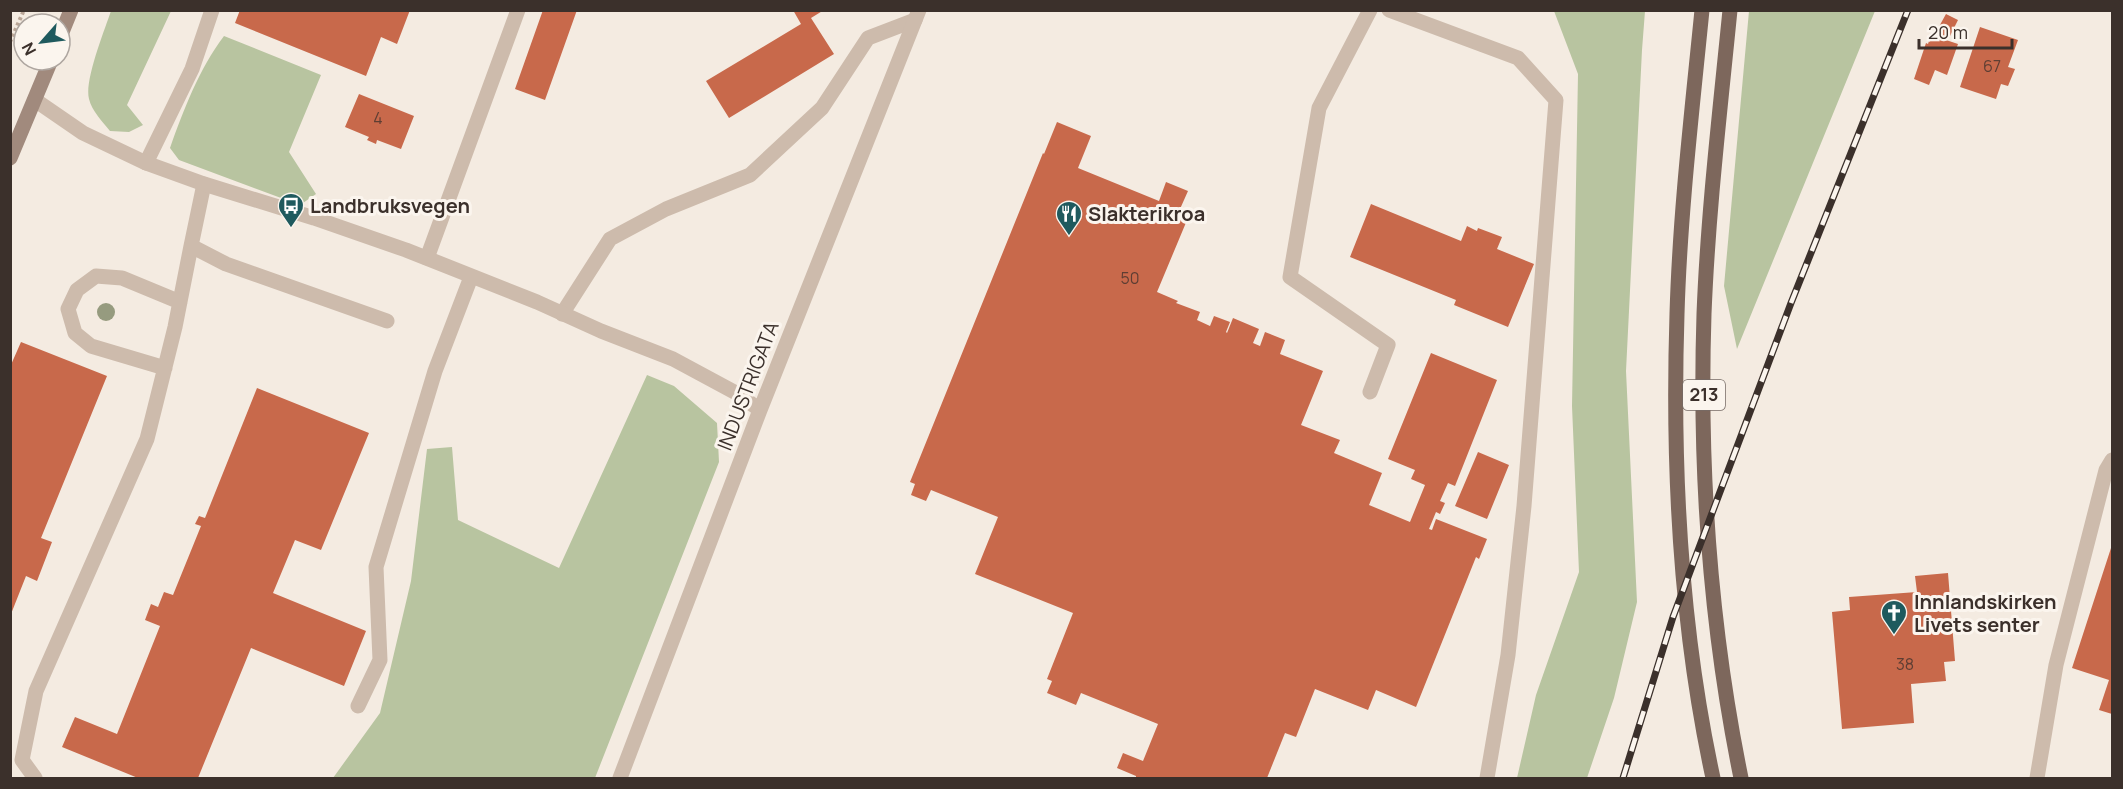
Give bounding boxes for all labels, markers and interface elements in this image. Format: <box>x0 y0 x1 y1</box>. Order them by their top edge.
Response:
north arrow <box>12 12 72 72</box>
scale bar <box>1919 12 2012 50</box>
text: 20 m <box>1928 20 1968 44</box>
text: N <box>16 39 41 59</box>
house number: 67 <box>1983 55 2001 77</box>
house number: 4 <box>373 107 383 129</box>
bus stop icon: Landbruksvegen <box>276 191 306 229</box>
place label: Landbruksvegen <box>310 192 470 219</box>
restaurant icon: Slakterikroa <box>1054 199 1084 237</box>
place label: Slakterikroa <box>1088 200 1205 227</box>
house number: 50 <box>1121 267 1140 289</box>
street label: INDUSTRIGATA <box>711 317 785 454</box>
road number: 213 <box>1683 380 1725 410</box>
place label: Innlandskirken Livets senter <box>1914 588 2056 638</box>
church icon: Innlandskirken Livets senter <box>1879 598 1909 636</box>
house number: 38 <box>1896 653 1914 675</box>

